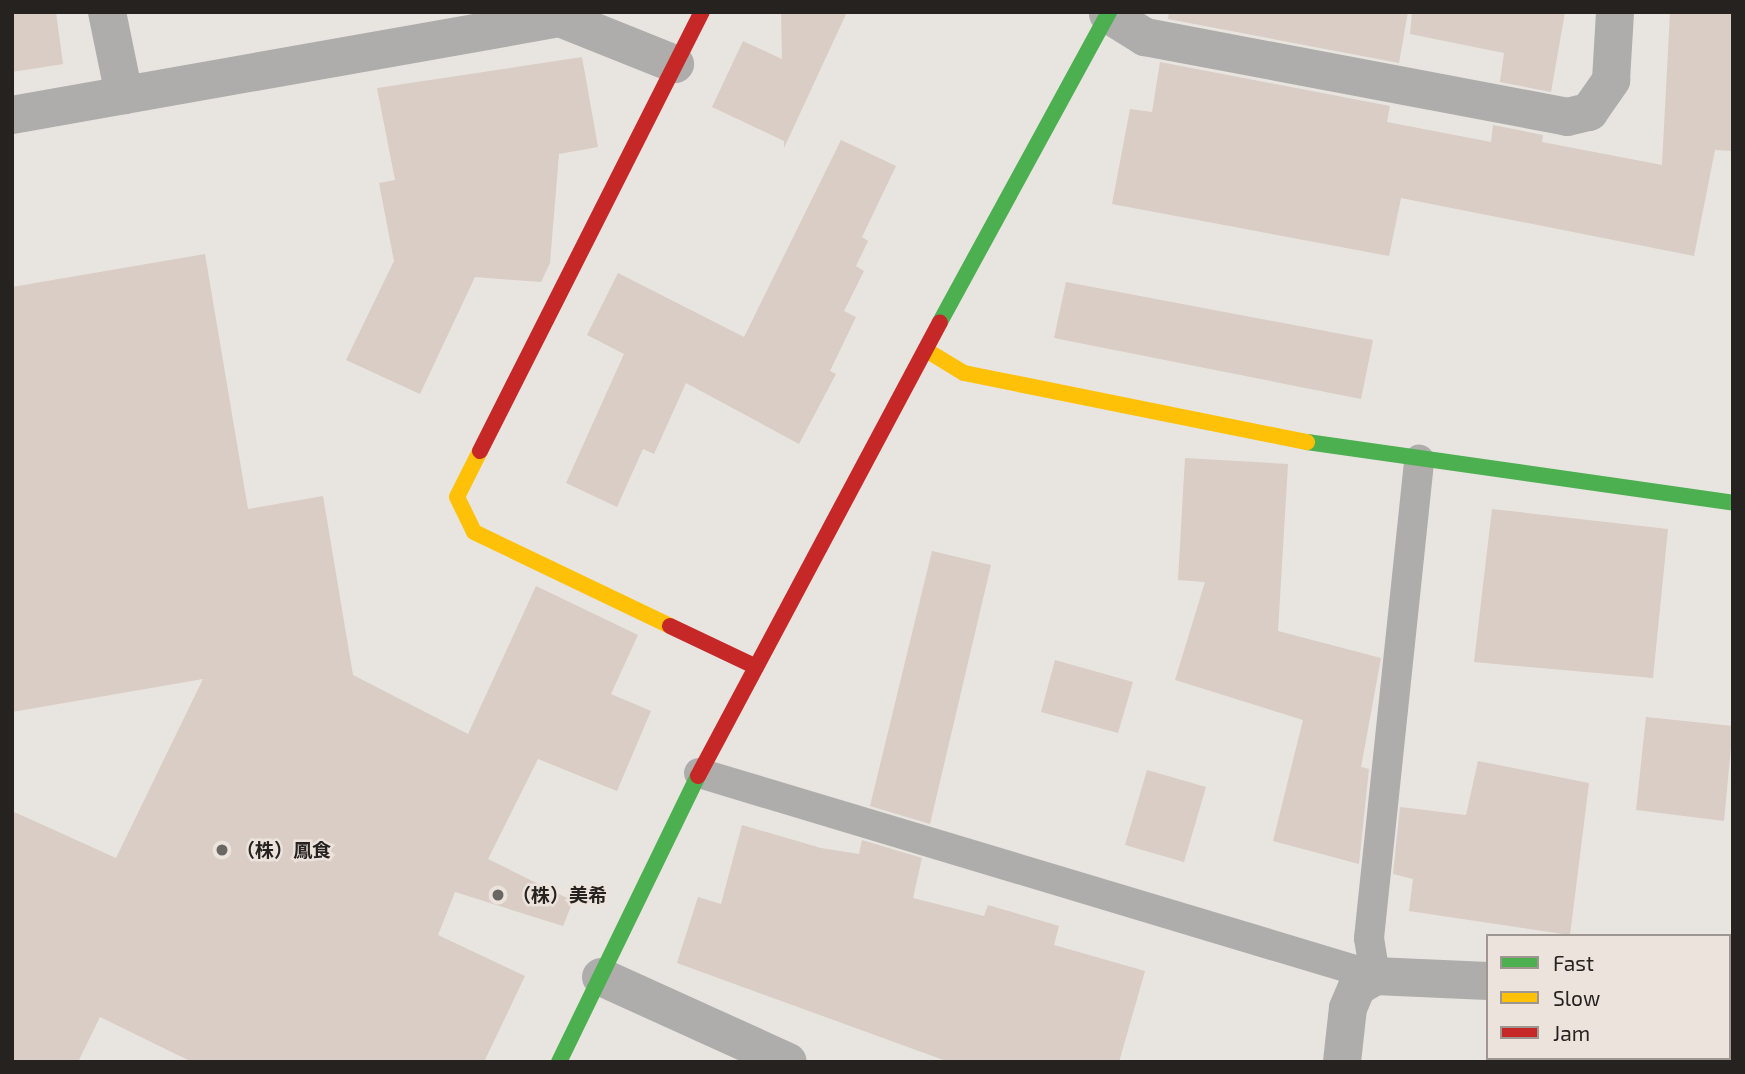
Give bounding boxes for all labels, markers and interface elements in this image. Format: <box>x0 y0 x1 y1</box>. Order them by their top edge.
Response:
place label: （株）鳳食 <box>236 839 331 861</box>
marker: （株）鳳食 <box>214 842 230 858</box>
place label: （株）美希 <box>512 884 607 906</box>
marker: （株）美希 <box>490 887 506 903</box>
legend <box>1486 934 1731 1060</box>
text: Fast <box>1553 950 1594 975</box>
text: Slow <box>1553 985 1600 1010</box>
text: Jam <box>1553 1020 1590 1045</box>

